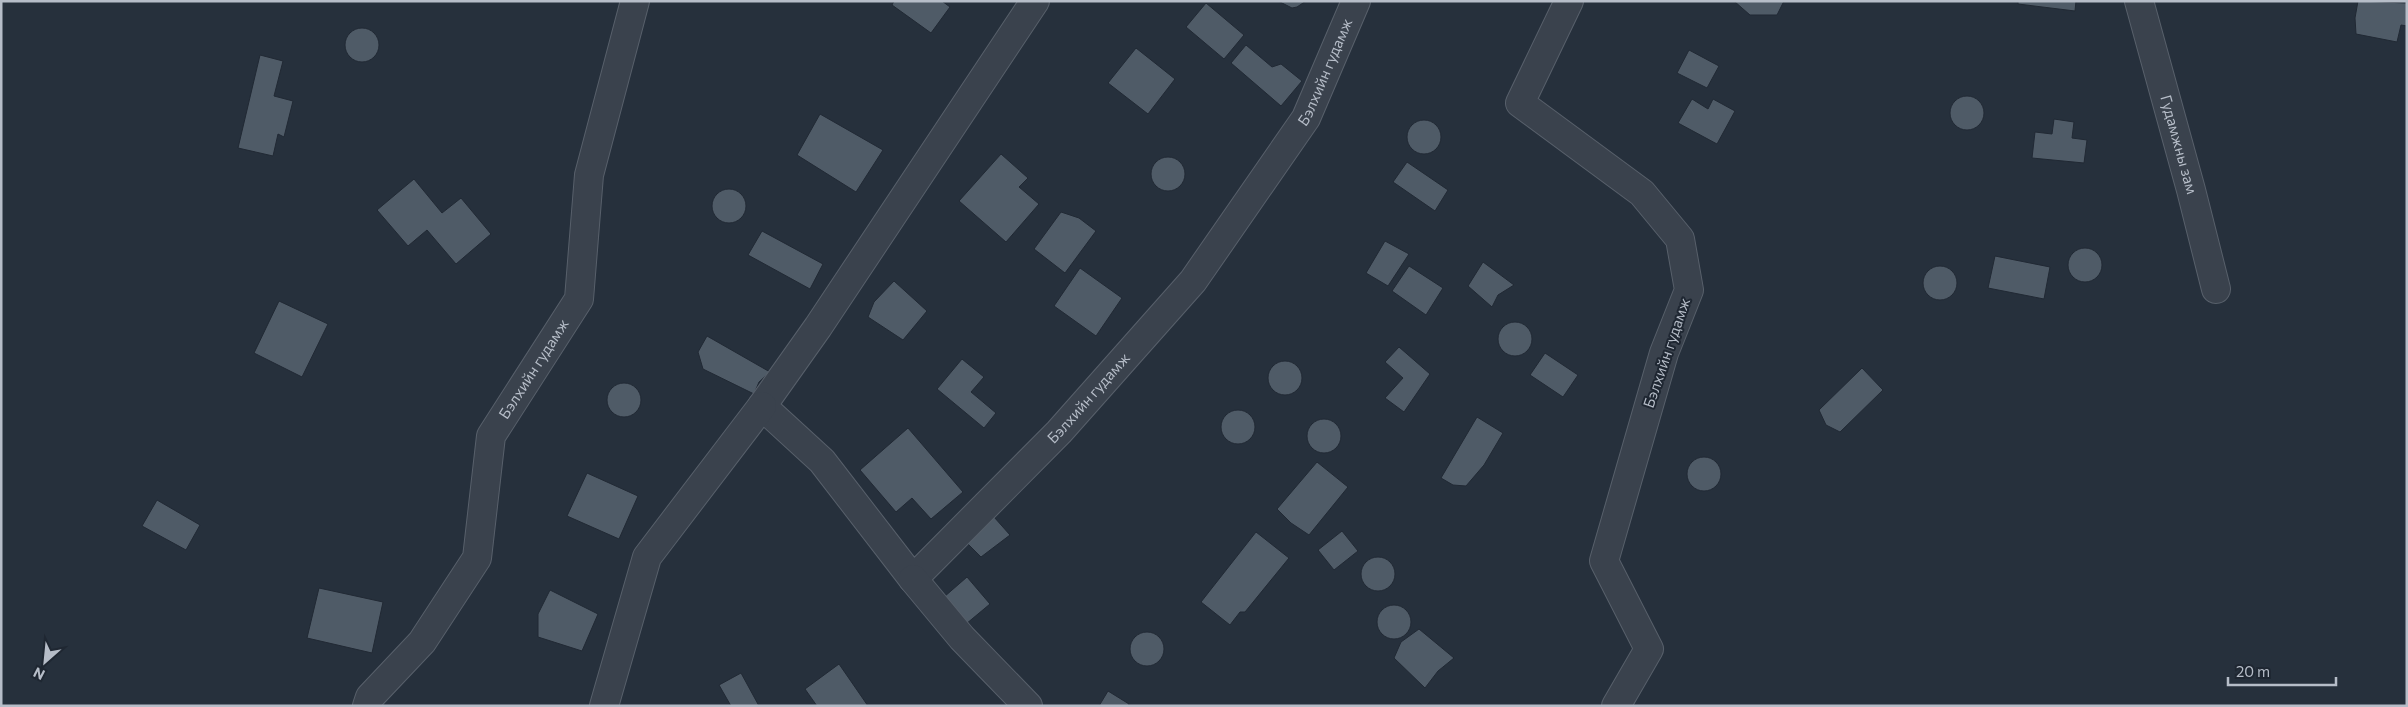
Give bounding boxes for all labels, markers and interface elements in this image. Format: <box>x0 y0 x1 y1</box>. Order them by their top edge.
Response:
street label: Бэлхийн гудамж <box>1293 15 1356 129</box>
street label: Гудамжны зам <box>2157 93 2202 196</box>
street label: Бэлхийн гудамж <box>1639 295 1693 410</box>
street label: Бэлхийн гудамж <box>494 315 572 422</box>
street label: Бэлхийн гудамж <box>1043 349 1133 447</box>
north arrow <box>20 637 70 687</box>
scale bar <box>2228 654 2336 686</box>
text: 20 m <box>2236 662 2270 680</box>
text: N <box>30 664 47 684</box>

